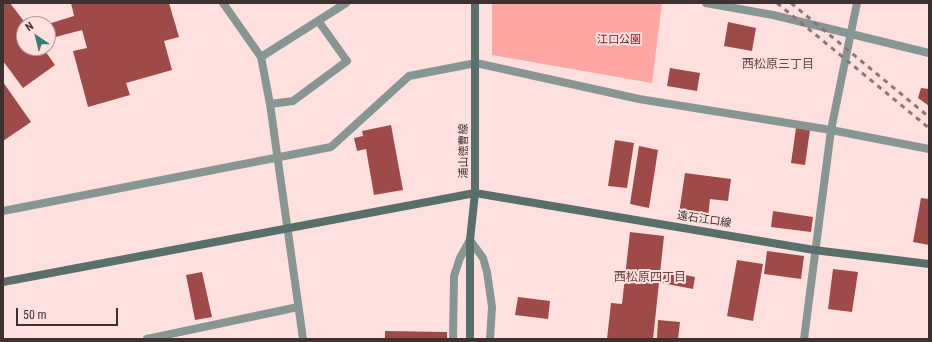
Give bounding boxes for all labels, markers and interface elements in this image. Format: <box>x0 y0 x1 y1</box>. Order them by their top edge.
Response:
north arrow <box>16 16 56 56</box>
text: N <box>23 19 36 34</box>
park label: 江口公園 <box>597 33 641 47</box>
district label: 西松原三丁目 <box>742 58 814 72</box>
street label: 浦山徳曹線 <box>457 124 471 178</box>
street label: 遠石江口線 <box>676 209 732 231</box>
district label: 西松原四丁目 <box>614 271 686 285</box>
scale bar <box>18 300 120 326</box>
text: 50 m <box>23 308 47 322</box>

